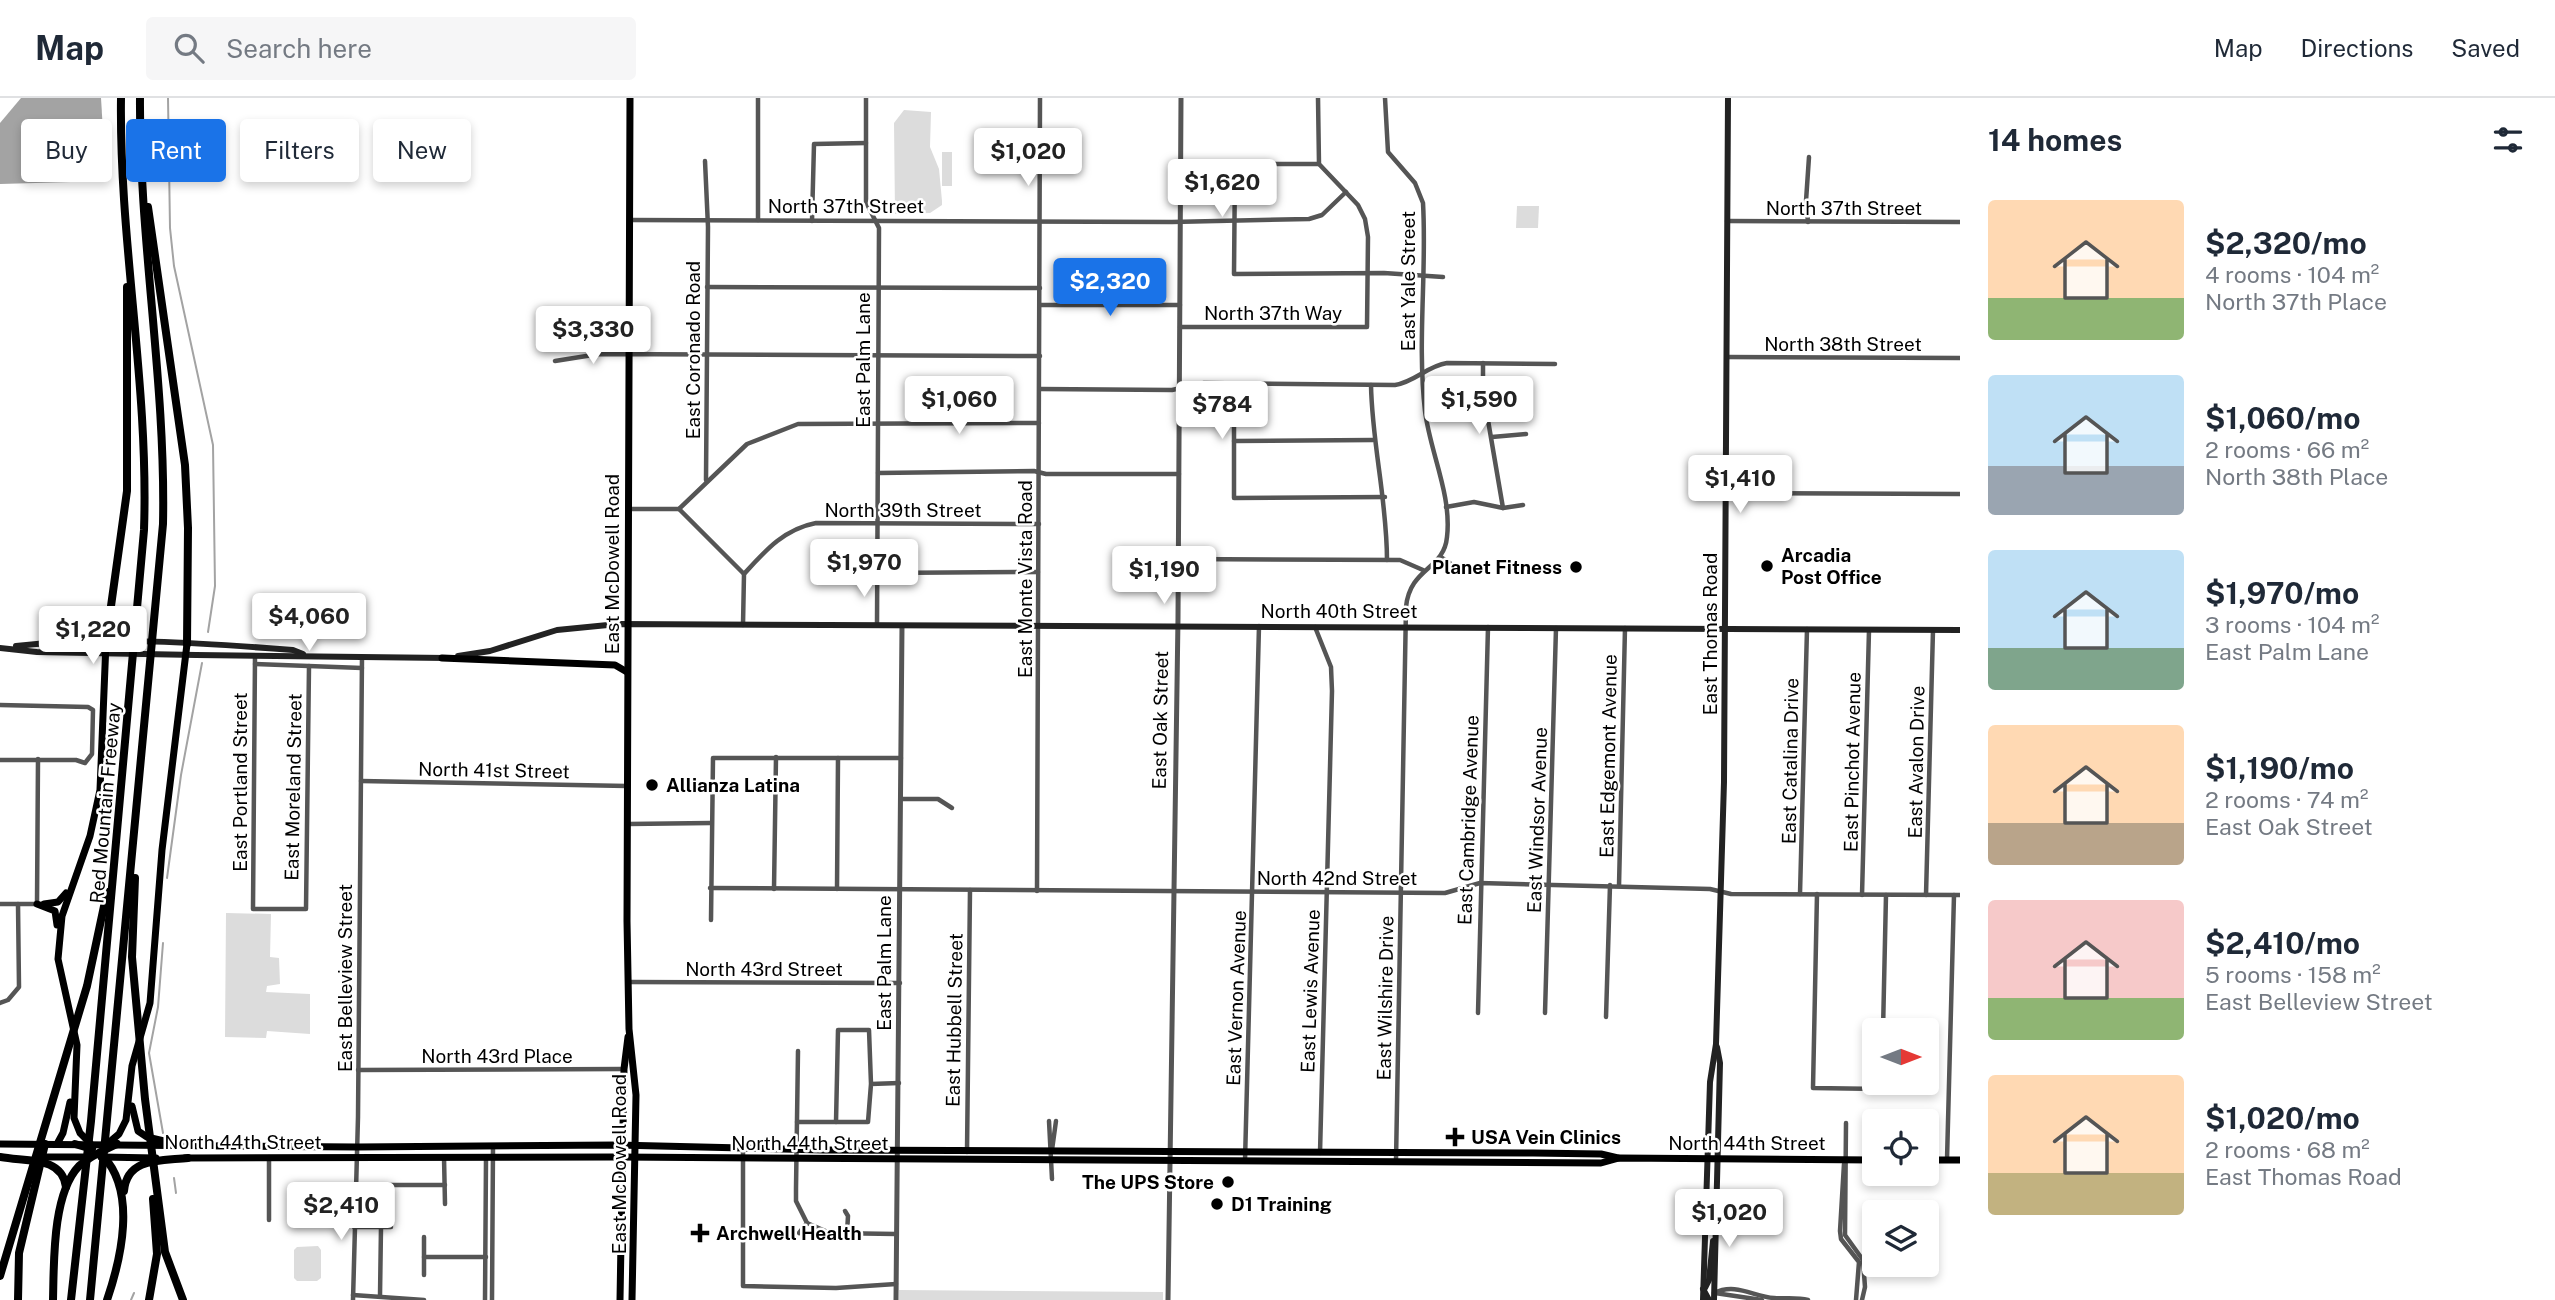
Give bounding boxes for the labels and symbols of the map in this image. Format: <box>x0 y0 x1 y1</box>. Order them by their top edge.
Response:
pin: $1,020 <box>971 129 1085 188</box>
pin: $1,620 <box>1165 159 1279 219</box>
street label: North 37th Street <box>768 195 924 217</box>
street label: North 37th Street <box>1766 197 1922 219</box>
street label: East Yale Street <box>1397 211 1419 351</box>
pin: $2,320 <box>1053 258 1167 318</box>
street label: East Coronado Road <box>682 261 704 439</box>
street label: East Palm Lane <box>852 292 874 428</box>
street label: North 37th Way <box>1204 302 1342 324</box>
pin: $3,330 <box>536 306 650 366</box>
street label: North 38th Street <box>1764 333 1922 355</box>
pin: $1,060 <box>902 376 1016 436</box>
pin: $1,590 <box>1422 376 1536 436</box>
pin: $784 <box>1181 382 1263 441</box>
pin: $1,410 <box>1683 456 1797 515</box>
street label: East McDowell Road <box>601 474 623 654</box>
street label: East Monte Vista Road <box>1014 480 1036 678</box>
street label: North 39th Street <box>824 499 982 521</box>
pin: $1,970 <box>807 540 921 599</box>
place label: Arcadia Post Office <box>1781 544 1882 588</box>
pin: $1,190 <box>1107 546 1221 606</box>
street label: East Thomas Road <box>1699 553 1721 715</box>
place label: Planet Fitness <box>1432 556 1562 578</box>
marker: Arcadia Post Office <box>1759 558 1775 574</box>
marker: Planet Fitness <box>1568 559 1584 575</box>
pin: $4,060 <box>252 594 366 653</box>
street label: North 40th Street <box>1260 600 1418 622</box>
pin: $1,220 <box>36 606 150 666</box>
street label: East Oak Street <box>1148 651 1172 789</box>
street label: East Edgemont Avenue <box>1595 654 1621 858</box>
street label: East Pinchot Avenue <box>1839 672 1865 852</box>
street label: East Catalina Drive <box>1778 678 1802 844</box>
street label: East Avalon Drive <box>1904 685 1928 839</box>
street label: East Portland Street <box>229 692 251 872</box>
street label: East Moreland Street <box>280 693 306 881</box>
street label: Red Mountain Freeway <box>85 702 125 904</box>
street label: East Cambridge Avenue <box>1453 715 1483 925</box>
street label: East Windsor Avenue <box>1523 727 1551 913</box>
street label: North 41st Street <box>418 758 570 782</box>
place label: Allianza Latina <box>666 774 800 796</box>
marker: Allianza Latina <box>644 777 660 793</box>
street label: North 42nd Street <box>1257 867 1417 889</box>
street label: East Belleview Street <box>334 884 356 1072</box>
street label: East Palm Lane <box>873 895 895 1031</box>
street label: East Lewis Avenue <box>1296 909 1324 1073</box>
street label: East Vernon Avenue <box>1222 910 1250 1086</box>
street label: East Wilshire Drive <box>1373 915 1397 1081</box>
street label: East Hubbell Street <box>941 933 967 1107</box>
street label: North 43rd Street <box>685 958 843 980</box>
north arrow <box>1862 1018 1939 1096</box>
street label: North 43rd Place <box>421 1045 573 1067</box>
street label: East McDowell Road <box>608 1074 630 1254</box>
place label: USA Vein Clinics <box>1471 1126 1621 1148</box>
marker: USA Vein Clinics <box>1445 1127 1465 1147</box>
street label: North 44th Street <box>164 1131 322 1153</box>
street label: North 44th Street <box>731 1132 889 1154</box>
street label: North 44th Street <box>1668 1132 1826 1154</box>
place label: The UPS Store <box>1082 1171 1214 1193</box>
marker: The UPS Store <box>1220 1174 1236 1190</box>
pin: $2,410 <box>284 1182 398 1242</box>
pin: $1,020 <box>1672 1190 1786 1249</box>
place label: D1 Training <box>1231 1193 1332 1215</box>
marker: D1 Training <box>1209 1196 1225 1212</box>
place label: Archwell Health <box>716 1222 862 1244</box>
marker: Archwell Health <box>690 1223 710 1243</box>

